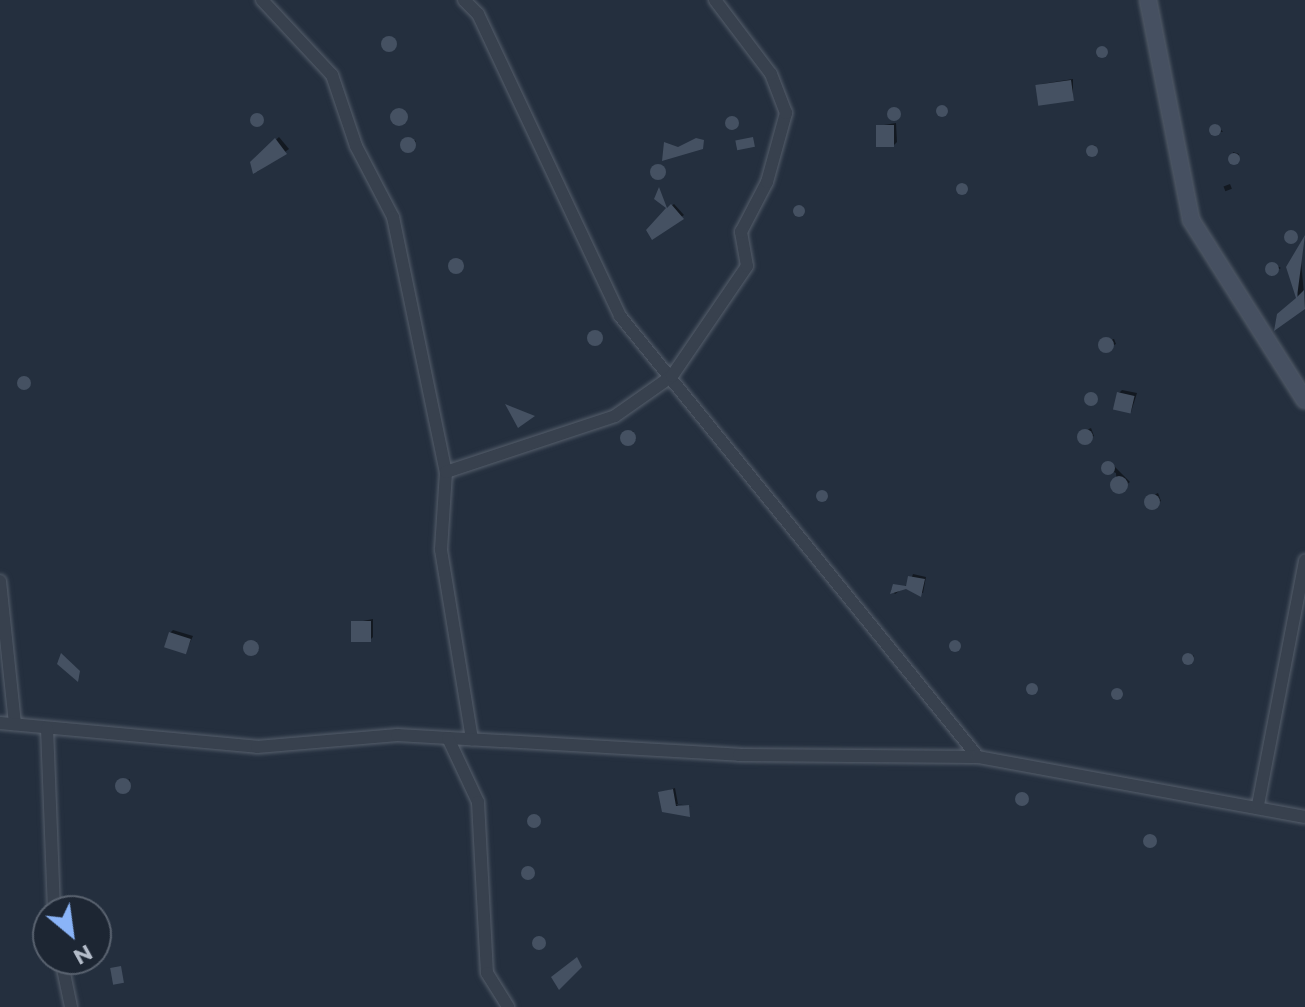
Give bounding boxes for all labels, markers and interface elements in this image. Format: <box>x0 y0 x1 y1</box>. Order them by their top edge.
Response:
north arrow <box>32 895 112 975</box>
text: N <box>69 939 97 971</box>

